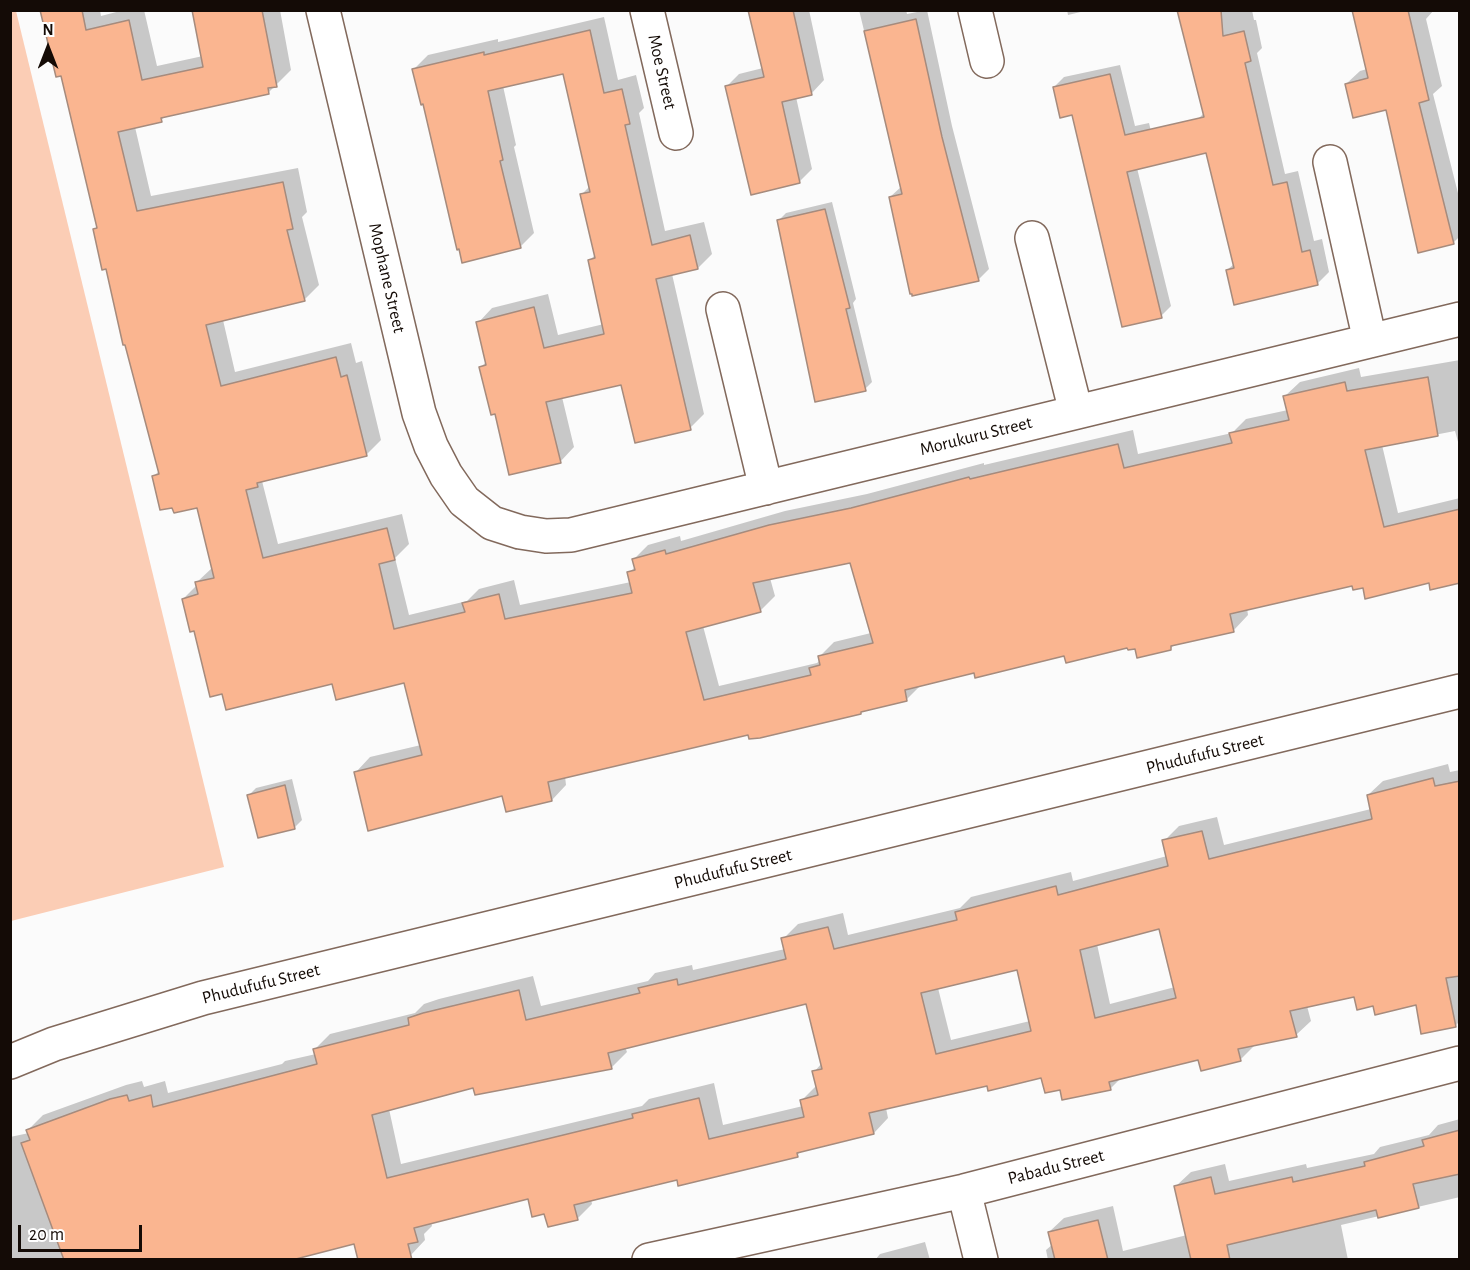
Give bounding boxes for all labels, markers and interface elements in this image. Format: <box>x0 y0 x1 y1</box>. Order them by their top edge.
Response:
north arrow <box>18 18 78 78</box>
text: N <box>42 22 54 38</box>
street label: Moe Street <box>643 32 681 112</box>
street label: Mophane Street <box>364 221 410 335</box>
street label: Morukuru Street <box>918 412 1034 460</box>
street label: Phudufufu Street <box>1144 729 1266 779</box>
street label: Phudufufu Street <box>672 844 794 894</box>
street label: Phudufufu Street <box>200 959 322 1009</box>
street label: Pabadu Street <box>1006 1145 1106 1189</box>
scale bar <box>21 1213 146 1251</box>
text: 20 m <box>29 1226 64 1244</box>

